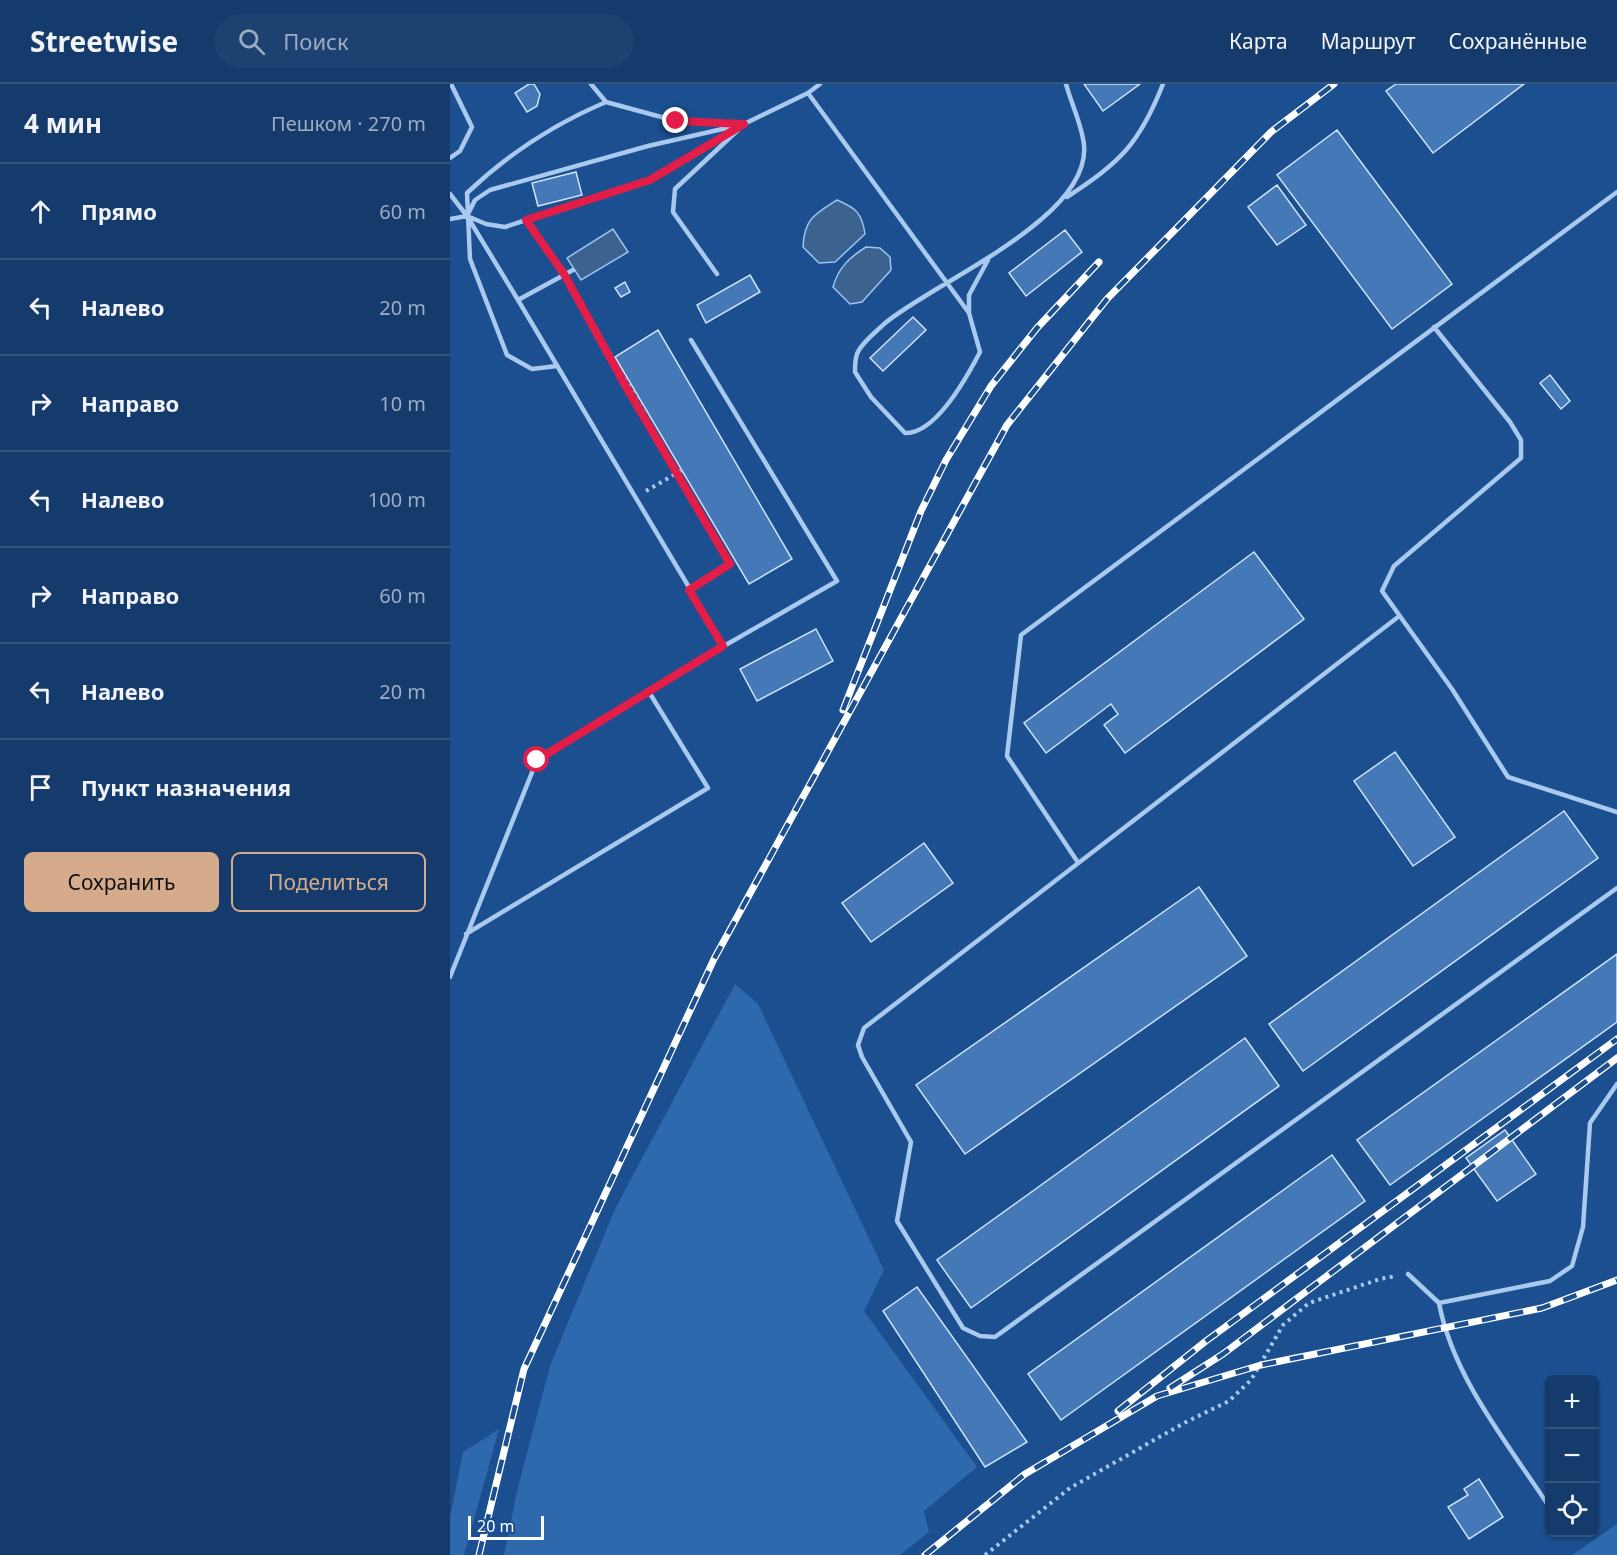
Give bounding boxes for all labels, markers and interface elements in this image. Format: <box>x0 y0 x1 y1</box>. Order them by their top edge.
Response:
search box <box>214 14 634 68</box>
text: Streetwise <box>30 22 178 60</box>
icon: search <box>235 25 268 58</box>
text: Поиск <box>283 26 349 56</box>
text: Карта <box>1229 27 1288 55</box>
text: Маршрут <box>1321 27 1416 55</box>
text: Сохранённые <box>1449 27 1587 55</box>
text: 4 мин <box>24 105 102 141</box>
route end <box>662 107 688 133</box>
text: Пешком · 270 m <box>271 110 426 137</box>
icon: ahead <box>24 195 57 228</box>
text: Прямо <box>81 196 157 226</box>
text: 60 m <box>379 198 426 225</box>
icon: left <box>24 291 57 324</box>
text: Налево <box>81 292 164 322</box>
text: 20 m <box>379 294 426 321</box>
icon: right <box>24 387 57 420</box>
text: Направо <box>81 388 179 418</box>
text: 10 m <box>379 390 426 417</box>
icon: left <box>24 483 57 516</box>
text: Налево <box>81 484 164 514</box>
text: 100 m <box>368 486 426 513</box>
icon: right <box>24 579 57 612</box>
text: Направо <box>81 580 179 610</box>
text: 60 m <box>379 582 426 609</box>
icon: left <box>24 675 57 708</box>
text: Налево <box>81 676 164 706</box>
text: 20 m <box>379 678 426 705</box>
route start <box>523 746 549 772</box>
icon: arrive <box>24 771 57 804</box>
text: Пункт назначения <box>81 772 291 802</box>
button: Сохранить <box>24 852 219 912</box>
button: Поделиться <box>231 852 426 912</box>
map controls <box>1545 1375 1599 1537</box>
button: + <box>1545 1375 1599 1429</box>
button: − <box>1545 1429 1599 1483</box>
button: locate <box>1545 1483 1599 1537</box>
scale bar <box>468 1513 544 1540</box>
text: 20 m <box>477 1515 514 1537</box>

